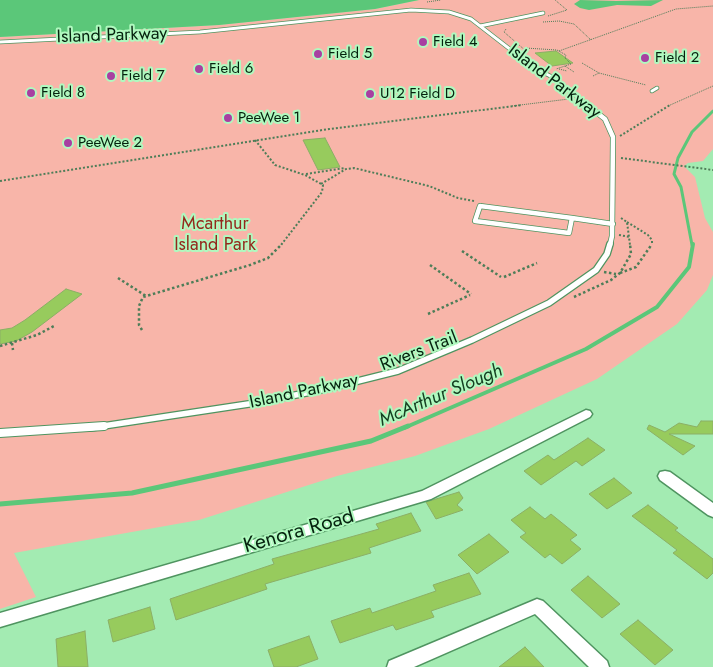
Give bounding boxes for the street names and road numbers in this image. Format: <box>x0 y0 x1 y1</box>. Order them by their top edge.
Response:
street label: Island Parkway <box>56 23 168 49</box>
street label: Island Parkway <box>503 40 605 124</box>
street label: Rivers Trail <box>377 327 461 377</box>
street label: Island Parkway <box>248 370 360 414</box>
street label: Kenora Road <box>241 504 357 560</box>

